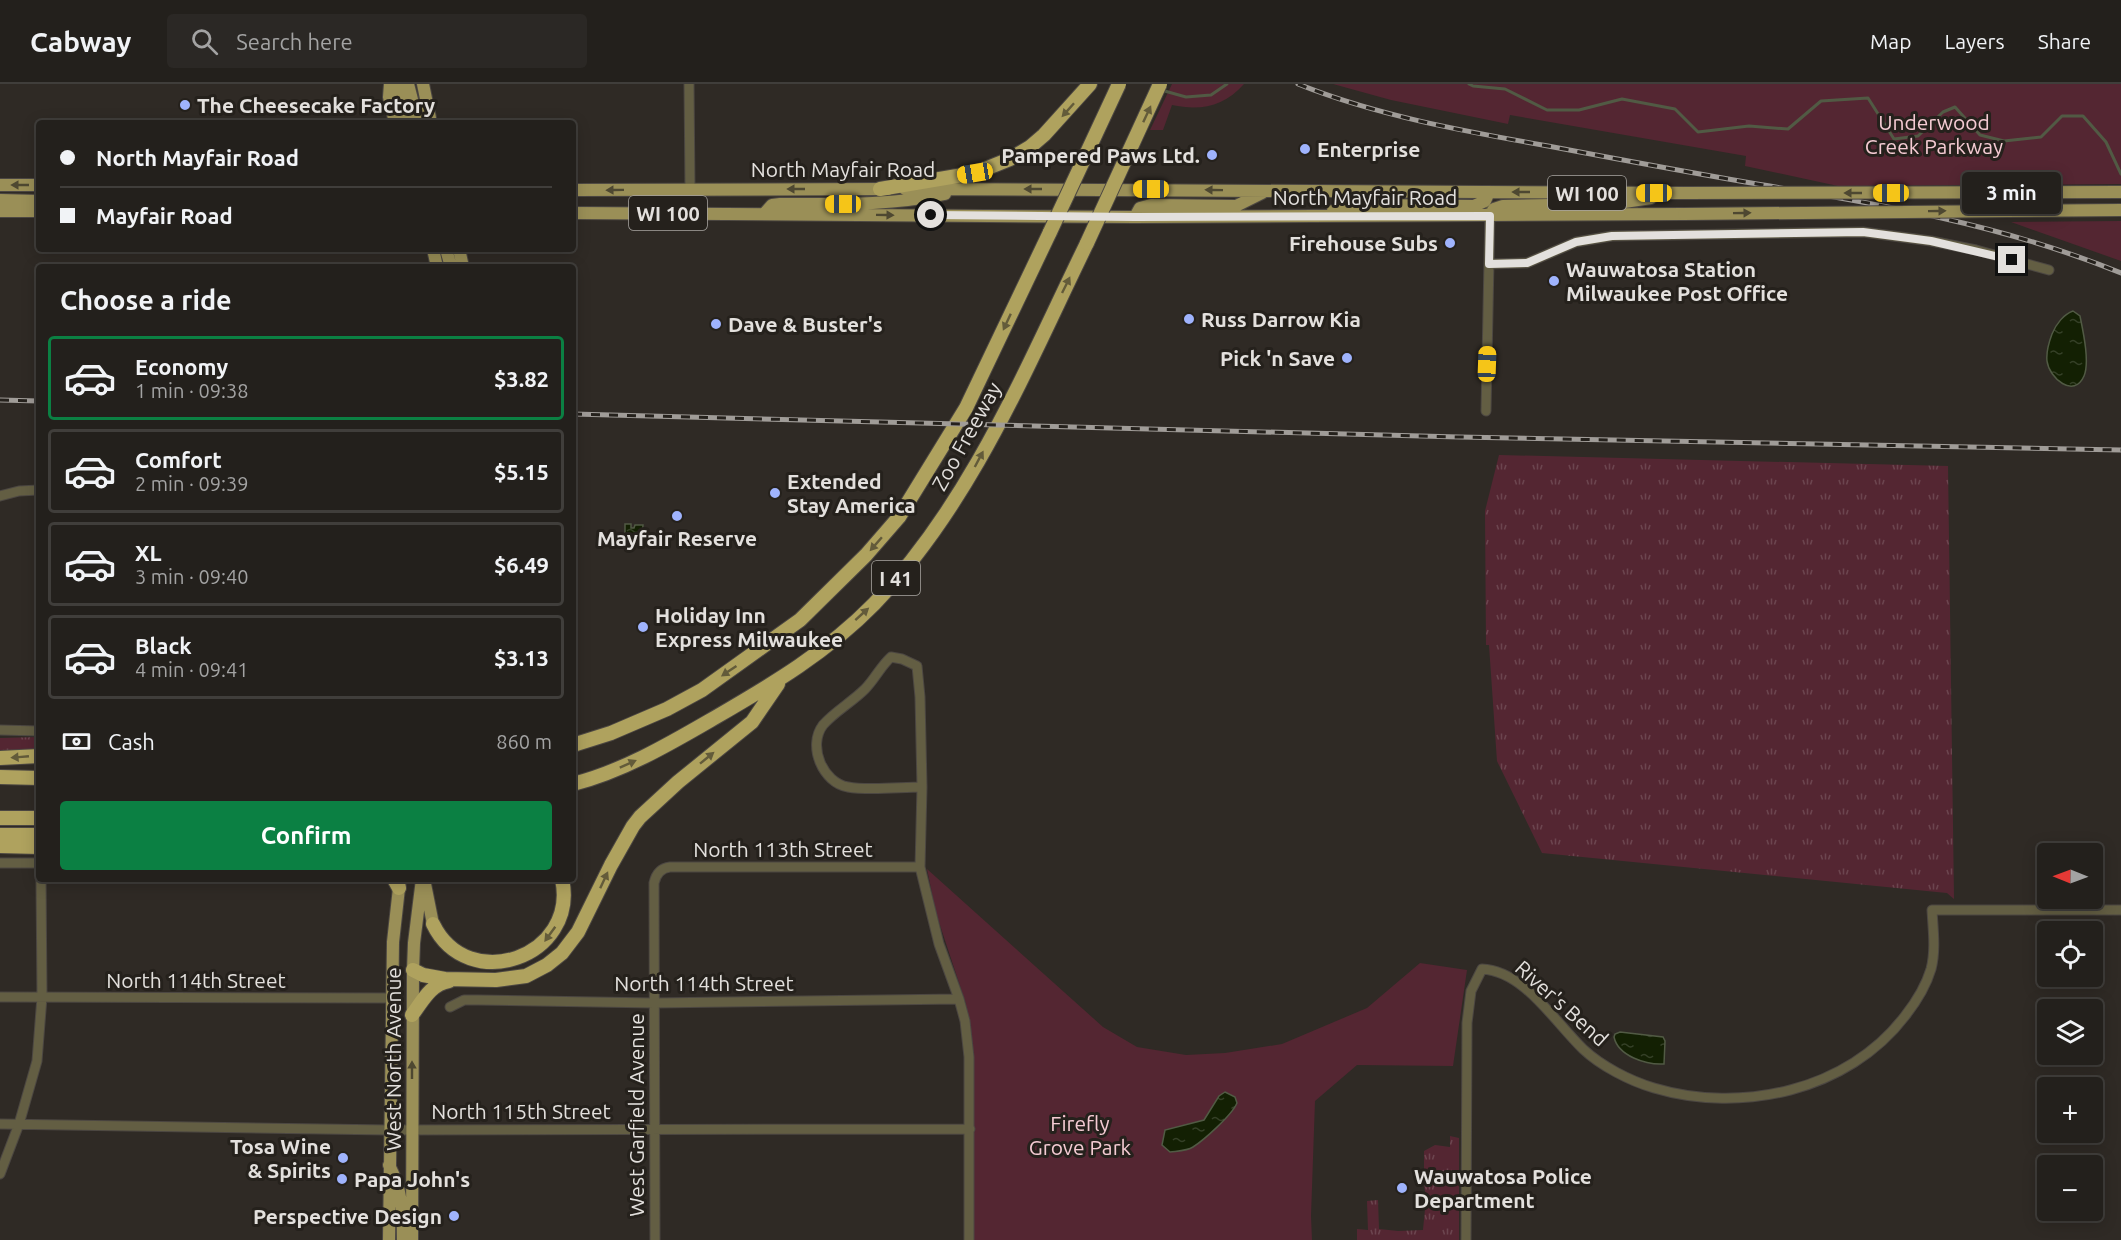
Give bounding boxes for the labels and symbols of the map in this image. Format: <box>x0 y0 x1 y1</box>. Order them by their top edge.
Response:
place label: The Cheesecake Factory <box>197 93 435 117</box>
marker: The Cheesecake Factory <box>178 98 192 112</box>
one-way arrow <box>1062 102 1075 117</box>
one-way arrow <box>1142 105 1151 122</box>
park label: Underwood Creek Parkway <box>1865 110 2003 158</box>
place label: Enterprise <box>1317 137 1420 161</box>
marker: Enterprise <box>1298 142 1312 156</box>
place label: Pampered Paws Ltd. <box>1001 143 1200 167</box>
marker: Pampered Paws Ltd. <box>1205 148 1219 162</box>
street label: North Mayfair Road <box>751 157 935 181</box>
car <box>956 161 994 185</box>
callout: 3 min <box>1962 173 2062 215</box>
road number: WI 100 <box>1548 176 1626 210</box>
one-way arrow <box>10 180 29 190</box>
car <box>1133 180 1169 198</box>
one-way arrow <box>787 184 806 194</box>
one-way arrow <box>1024 184 1043 194</box>
car <box>1636 184 1672 202</box>
car <box>1873 184 1909 202</box>
one-way arrow <box>606 185 625 194</box>
street label: North Mayfair Road <box>1273 185 1457 209</box>
one-way arrow <box>1204 186 1223 195</box>
one-way arrow <box>1511 187 1530 197</box>
one-way arrow <box>1843 188 1862 198</box>
car <box>825 195 861 213</box>
road number: WI 100 <box>629 196 707 230</box>
route start <box>917 201 944 228</box>
one-way arrow <box>1928 207 1947 216</box>
one-way arrow <box>1733 208 1752 218</box>
one-way arrow <box>876 210 895 220</box>
place label: Firehouse Subs <box>1289 231 1438 255</box>
marker: Firehouse Subs <box>1443 236 1457 250</box>
route end <box>1998 246 2025 273</box>
place label: Wauwatosa Station Milwaukee Post Office <box>1566 257 1788 305</box>
marker: Wauwatosa Station Milwaukee Post Office <box>1547 274 1561 288</box>
one-way arrow <box>1062 277 1071 294</box>
place label: Russ Darrow Kia <box>1201 307 1361 331</box>
place label: Dave & Buster's <box>728 312 883 336</box>
marker: Russ Darrow Kia <box>1182 312 1196 326</box>
one-way arrow <box>1002 314 1011 331</box>
marker: Dave & Buster's <box>709 317 723 331</box>
place label: Pick 'n Save <box>1220 346 1335 370</box>
car <box>1477 346 1497 382</box>
marker: Pick 'n Save <box>1340 351 1354 365</box>
street label: Zoo Freeway <box>926 378 1006 494</box>
one-way arrow <box>974 451 984 468</box>
place label: Extended Stay America <box>787 469 916 517</box>
marker: Extended Stay America <box>768 486 782 500</box>
marker: Mayfair Reserve <box>670 509 684 523</box>
place label: Mayfair Reserve <box>597 526 757 550</box>
one-way arrow <box>870 536 883 551</box>
road number: I 41 <box>872 561 920 595</box>
place label: Holiday Inn Express Milwaukee <box>655 603 843 651</box>
one-way arrow <box>855 608 869 622</box>
marker: Holiday Inn Express Milwaukee <box>636 620 650 634</box>
one-way arrow <box>722 665 738 677</box>
one-way arrow <box>10 752 29 762</box>
one-way arrow <box>699 752 714 765</box>
one-way arrow <box>619 759 636 768</box>
street label: North 113th Street <box>693 837 873 861</box>
north arrow <box>2037 843 2103 909</box>
one-way arrow <box>600 872 609 889</box>
one-way arrow <box>544 926 556 941</box>
street label: River's Bend <box>1511 955 1613 1051</box>
street label: West North Avenue <box>381 967 405 1151</box>
street label: North 114th Street <box>106 968 286 992</box>
street label: North 114th Street <box>614 971 794 995</box>
street label: West Garfield Avenue <box>624 1013 648 1217</box>
one-way arrow <box>407 1061 417 1080</box>
street label: North 115th Street <box>431 1099 611 1123</box>
park label: Firefly Grove Park <box>1029 1111 1132 1159</box>
place label: Tosa Wine & Spirits <box>230 1134 331 1182</box>
marker: Tosa Wine & Spirits <box>336 1151 350 1165</box>
place label: Wauwatosa Police Department <box>1414 1164 1592 1212</box>
place label: Papa John's <box>354 1167 470 1191</box>
marker: Papa John's <box>335 1172 349 1186</box>
marker: Wauwatosa Police Department <box>1395 1181 1409 1195</box>
place label: Perspective Design <box>253 1204 442 1228</box>
marker: Perspective Design <box>447 1209 461 1223</box>

